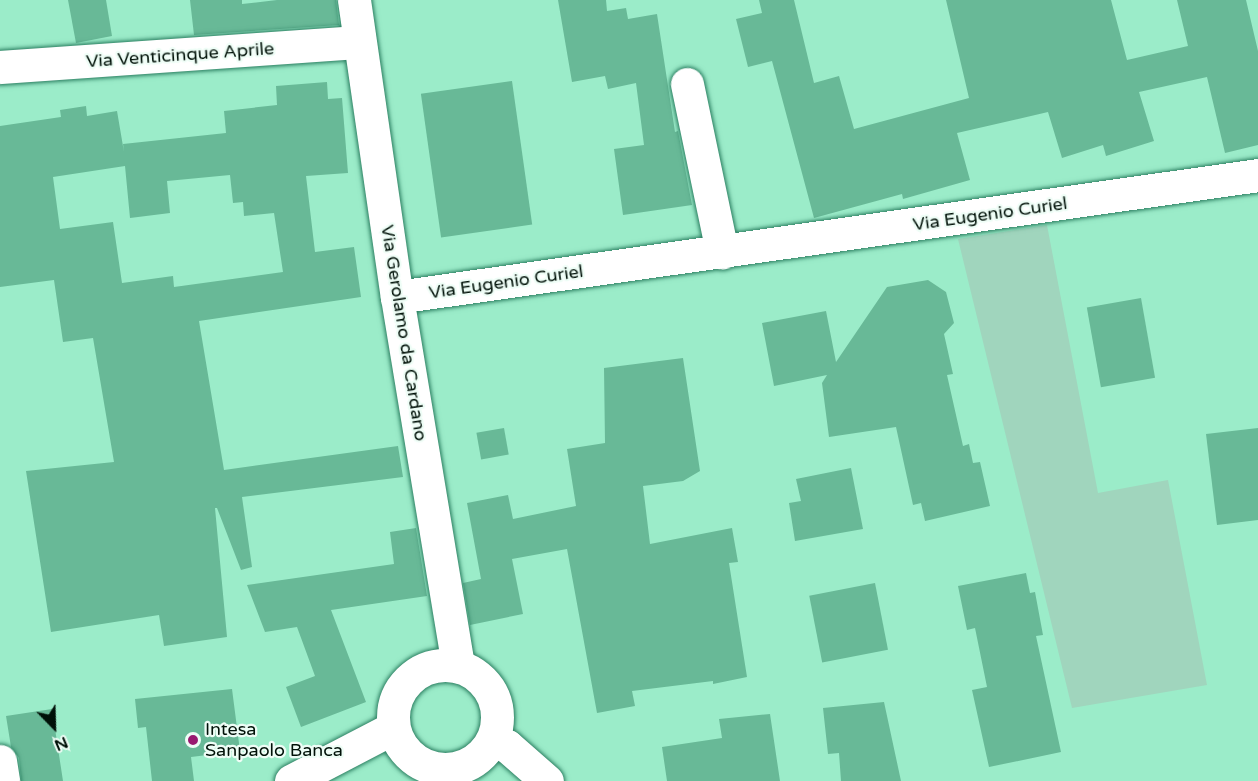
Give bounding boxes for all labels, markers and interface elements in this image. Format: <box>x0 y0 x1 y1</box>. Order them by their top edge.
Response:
street label: Via Venticinque Aprile <box>85 38 275 72</box>
street label: Via Eugenio Curiel <box>911 192 1069 236</box>
street label: Via Gerolamo da Cardano <box>376 223 432 443</box>
street label: Via Eugenio Curiel <box>427 260 585 304</box>
north arrow <box>24 697 84 757</box>
place label: Intesa Sanpaolo Banca <box>205 719 343 762</box>
text: N <box>51 732 71 755</box>
marker: Intesa Sanpaolo Banca <box>186 733 200 747</box>

